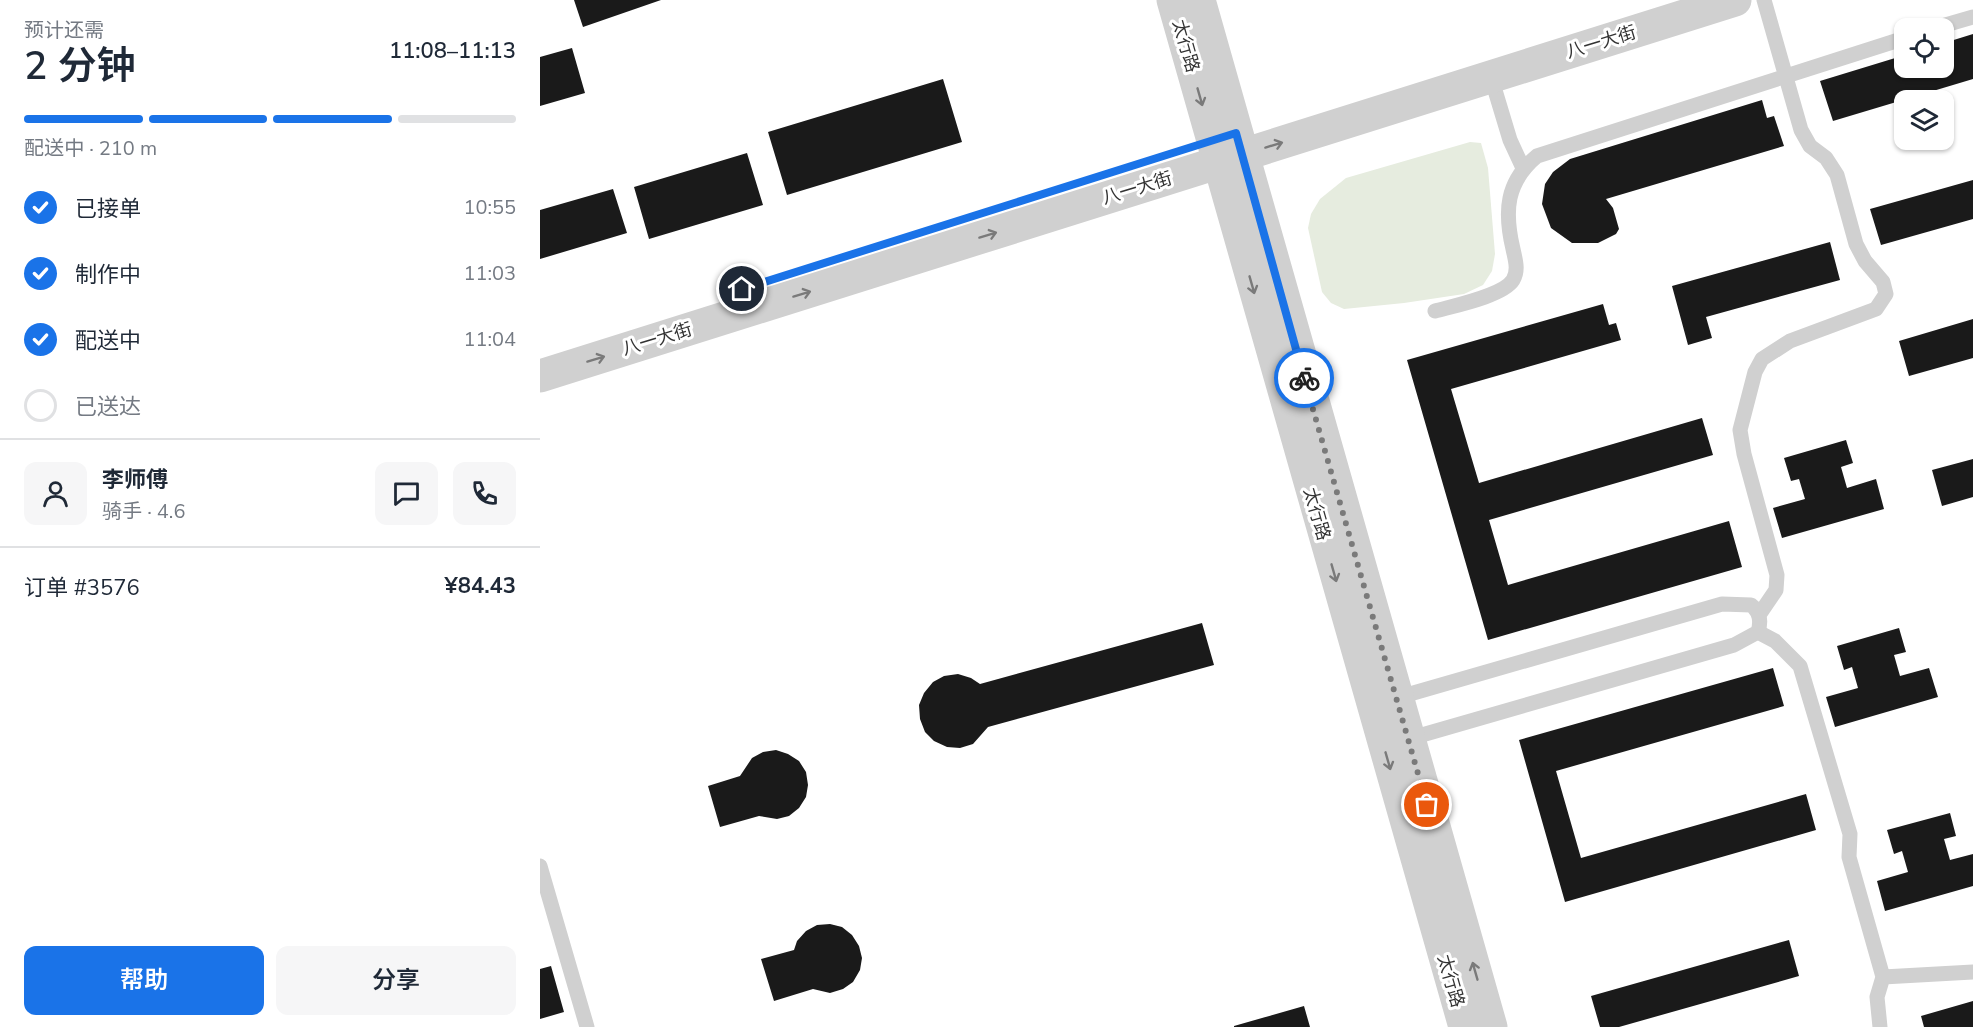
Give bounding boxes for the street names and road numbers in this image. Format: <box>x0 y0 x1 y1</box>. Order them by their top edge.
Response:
street label: 太行路 <box>1167 17 1205 75</box>
street label: 八一大街 <box>1563 20 1639 64</box>
street label: 八一大街 <box>1099 166 1175 210</box>
street label: 八一大街 <box>619 317 695 361</box>
street label: 太行路 <box>1298 485 1336 543</box>
street label: 太行路 <box>1432 952 1470 1010</box>

